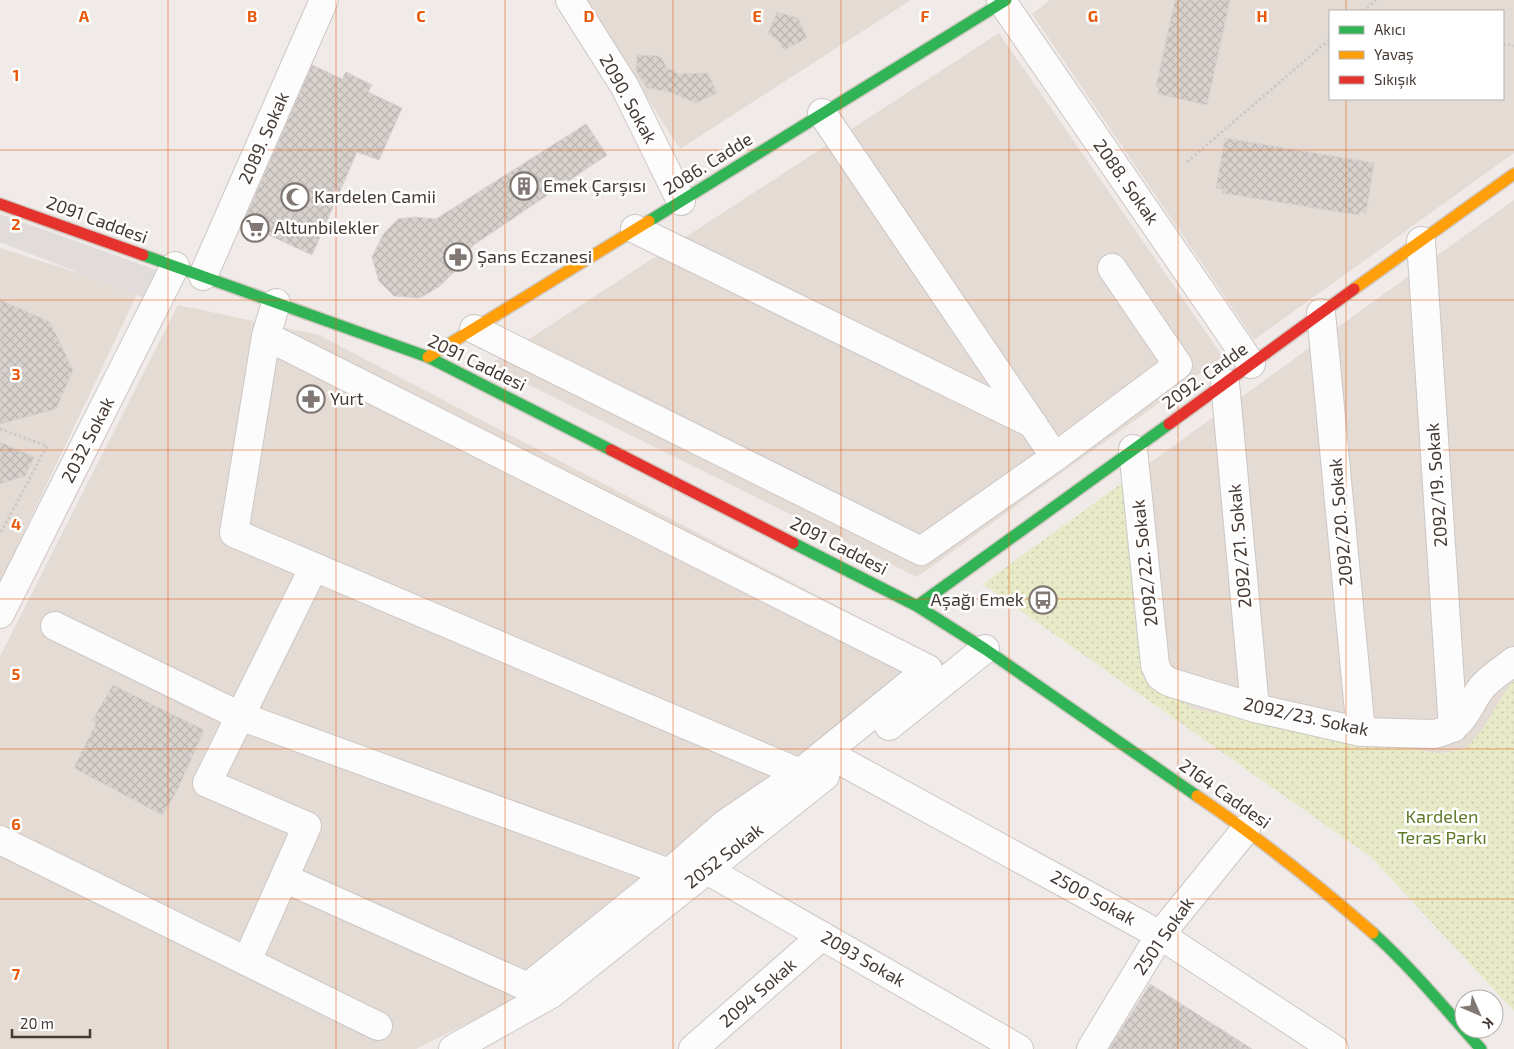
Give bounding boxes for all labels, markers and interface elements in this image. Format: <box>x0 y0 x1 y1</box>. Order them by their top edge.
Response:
text: A <box>79 6 90 25</box>
text: B <box>247 6 257 25</box>
text: C <box>416 6 426 25</box>
text: D <box>584 6 595 25</box>
text: E <box>752 6 762 25</box>
text: F <box>921 6 930 25</box>
text: G <box>1088 6 1098 25</box>
text: H <box>1256 6 1268 25</box>
legend <box>1329 10 1504 100</box>
text: Akıcı <box>1374 20 1406 38</box>
text: Yavaş <box>1374 45 1414 64</box>
street label: 2090. Sokak <box>595 50 662 147</box>
text: 1 <box>13 65 19 84</box>
text: Sıkışık <box>1374 70 1417 89</box>
street label: 2089. Sokak <box>233 88 293 187</box>
street label: 2086. Cadde <box>659 127 756 199</box>
street label: 2088. Sokak <box>1089 134 1164 228</box>
building icon: Emek Çarşısı <box>509 171 539 201</box>
place label: Emek Çarşısı <box>543 174 646 197</box>
mosque icon: Kardelen Camii <box>280 182 310 212</box>
place label: Kardelen Camii <box>314 185 436 207</box>
street label: 2091 Caddesi <box>44 191 151 248</box>
supermarket icon: Altunbilekler <box>240 213 270 243</box>
text: 2 <box>11 214 21 233</box>
place label: Altunbilekler <box>274 216 379 238</box>
pharmacy icon: Şans Eczanesi <box>443 242 473 272</box>
place label: Şans Eczanesi <box>477 245 592 268</box>
street label: 2091 Caddesi <box>425 329 530 395</box>
street label: 2092. Cadde <box>1158 337 1251 413</box>
text: 3 <box>11 364 21 383</box>
pharmacy icon: Yurt <box>296 384 326 414</box>
place label: Yurt <box>330 387 364 409</box>
street label: 2032 Sokak <box>56 393 118 486</box>
street label: 2092/19. Sokak <box>1421 422 1451 548</box>
street label: 2092/20. Sokak <box>1323 457 1357 587</box>
street label: 2092/21. Sokak <box>1223 483 1255 609</box>
street label: 2092/22. Sokak <box>1126 499 1162 628</box>
street label: 2091 Caddesi <box>787 511 892 579</box>
text: 4 <box>11 514 21 533</box>
bus stop icon: Aşağı Emek <box>1028 585 1058 615</box>
place label: Aşağı Emek <box>931 588 1024 611</box>
text: 5 <box>12 664 21 683</box>
street label: 2092/23. Sokak <box>1242 692 1371 740</box>
street label: 2164 Caddesi <box>1176 754 1276 833</box>
park label: Kardelen Teras Parkı <box>1397 805 1487 848</box>
text: 6 <box>11 814 21 833</box>
street label: 2052 Sokak <box>680 818 767 893</box>
street label: 2500 Sokak <box>1047 865 1140 930</box>
street label: 2501 Sokak <box>1128 892 1198 979</box>
street label: 2093 Sokak <box>817 925 910 991</box>
street label: 2094 Sokak <box>714 953 800 1032</box>
text: 7 <box>12 964 21 983</box>
north arrow <box>1454 989 1504 1039</box>
scale bar <box>12 1006 90 1038</box>
text: 20 m <box>20 1014 54 1032</box>
text: K <box>1479 1014 1498 1033</box>

